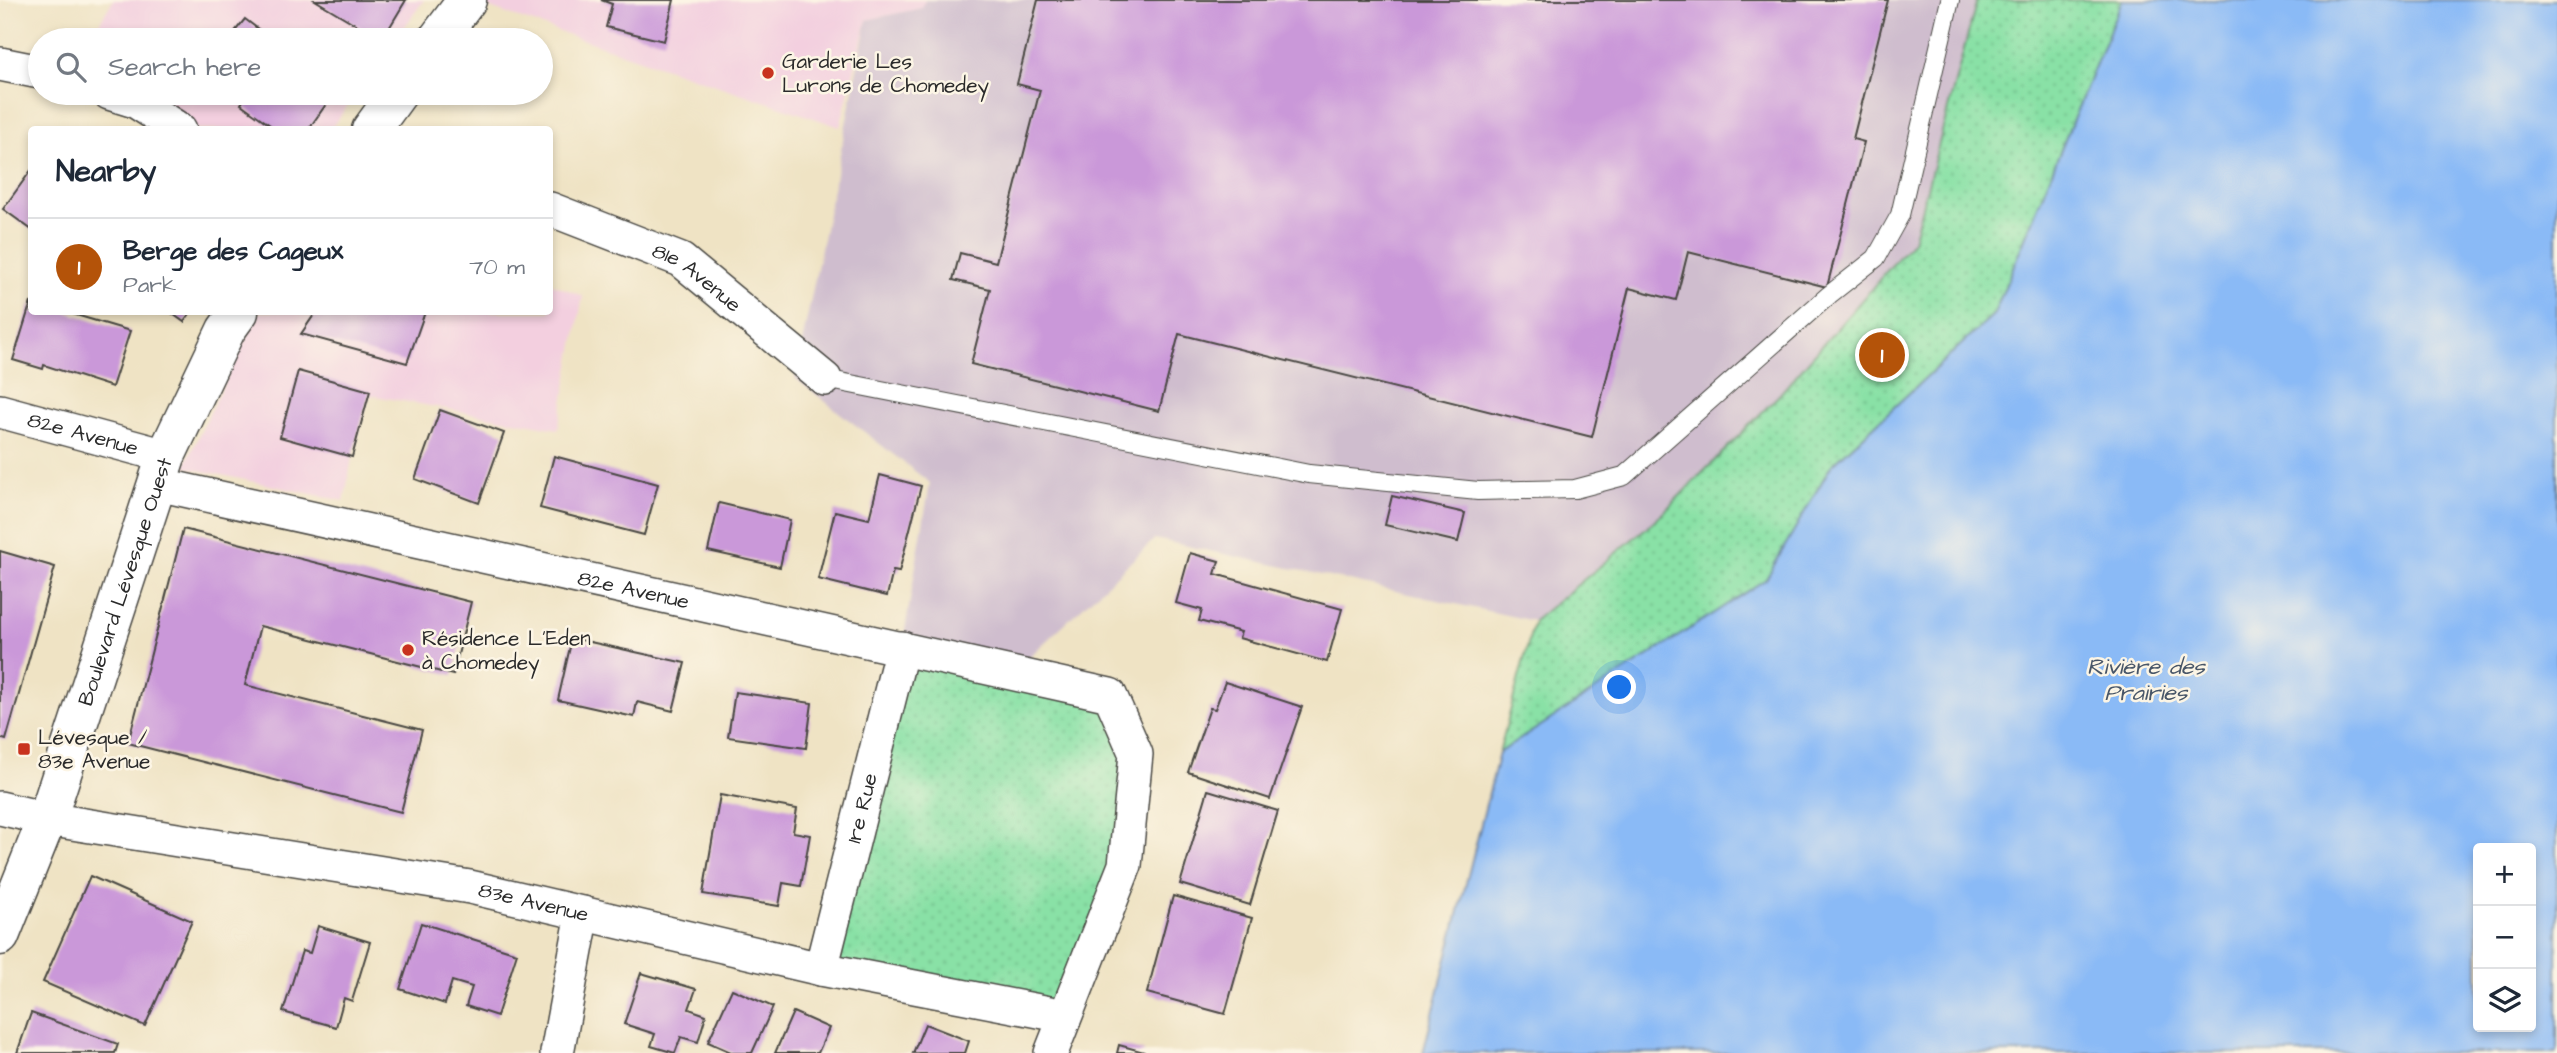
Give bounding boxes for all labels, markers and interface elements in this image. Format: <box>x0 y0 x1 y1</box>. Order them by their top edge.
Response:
search box <box>28 28 553 105</box>
place label: Garderie Les Lurons de Chomedey <box>782 47 990 102</box>
icon: search <box>52 48 90 86</box>
text: Search here <box>108 49 261 85</box>
marker: Garderie Les Lurons de Chomedey <box>760 65 776 81</box>
text: Nearby <box>56 151 156 193</box>
text: Berge des Cageux <box>123 233 343 269</box>
street label: 81e Avenue <box>648 236 748 319</box>
text: 1 <box>78 251 80 283</box>
text: 70 m <box>469 251 525 283</box>
text: Park <box>123 269 176 301</box>
pin: 1 <box>1859 329 1905 381</box>
street label: 82e Avenue <box>24 405 142 462</box>
street label: Boulevard Lévesque Ouest <box>71 453 179 709</box>
street label: 82e Avenue <box>575 563 692 616</box>
place label: Résidence L'Eden à Chomedey <box>422 624 591 679</box>
marker: Résidence L'Eden à Chomedey <box>400 642 416 658</box>
water label: Rivière des Prairies <box>2087 651 2206 709</box>
your location <box>1602 670 1636 704</box>
place label: Lévesque / 83e Avenue <box>38 723 150 776</box>
marker: Lévesque / 83e Avenue <box>16 741 32 757</box>
street label: 1re Rue <box>839 770 884 846</box>
map controls <box>2473 843 2536 1032</box>
button: + <box>2473 843 2536 906</box>
street label: 83e Avenue <box>476 875 592 929</box>
button: − <box>2473 906 2536 969</box>
button: layers <box>2473 969 2536 1032</box>

